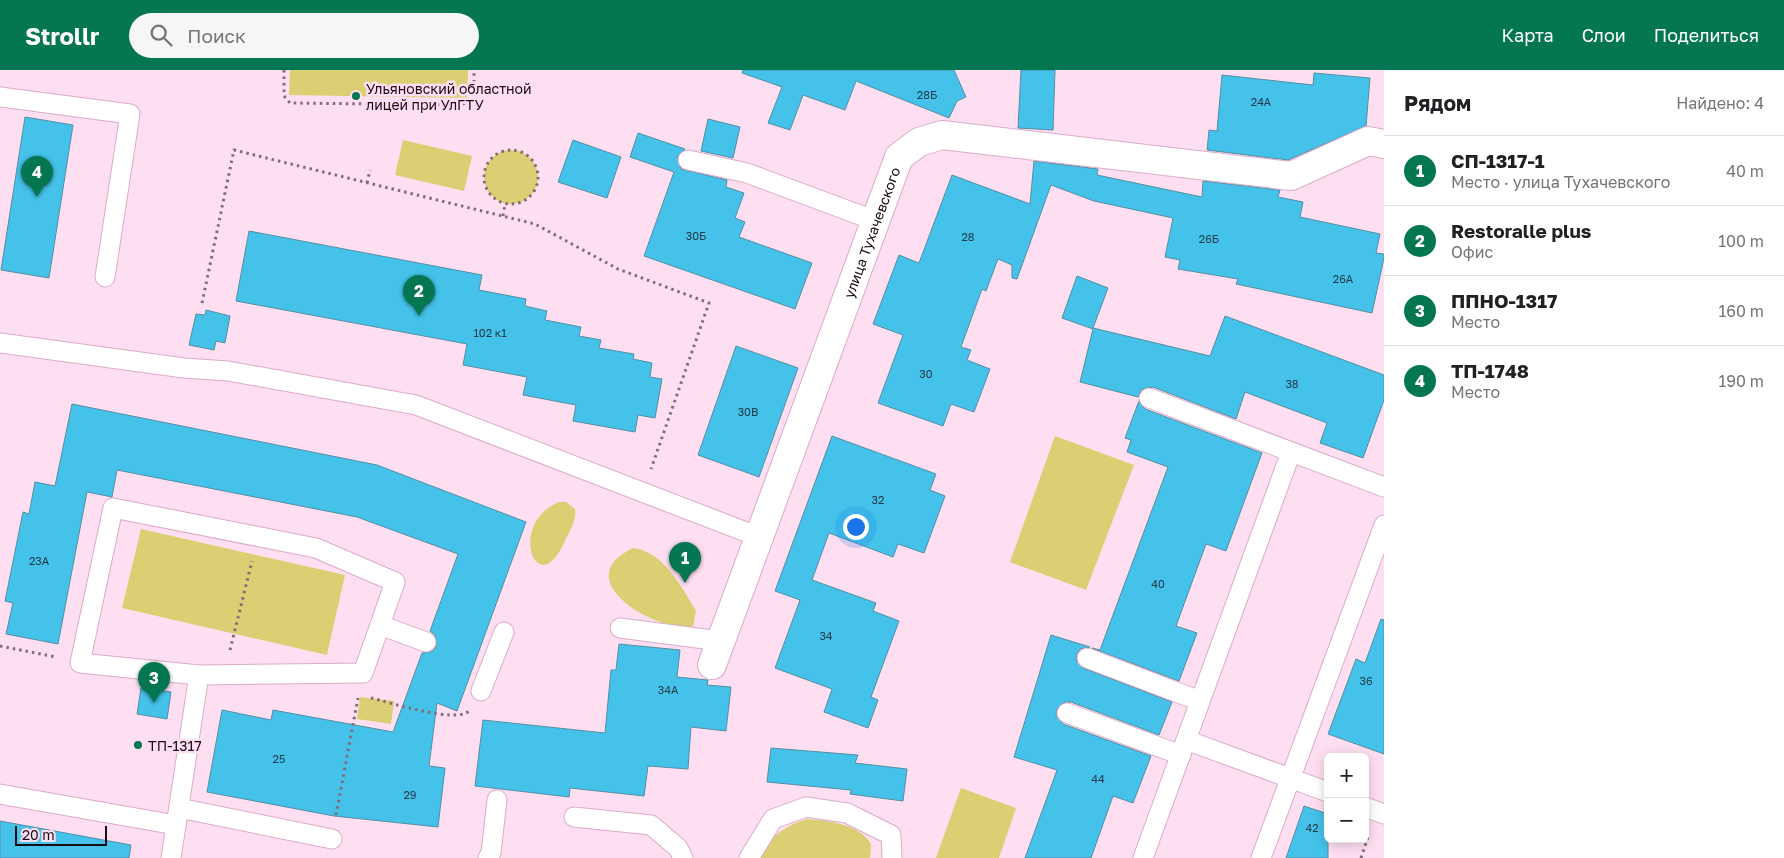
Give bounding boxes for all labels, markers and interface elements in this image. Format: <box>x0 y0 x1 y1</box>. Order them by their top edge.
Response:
search box <box>129 13 479 58</box>
text: Strollr <box>25 21 99 50</box>
icon: search <box>147 21 175 49</box>
text: Поиск <box>187 24 246 47</box>
text: Карта <box>1502 24 1554 46</box>
text: Слои <box>1582 24 1626 46</box>
text: Поделиться <box>1654 24 1759 46</box>
place label: Ульяновский областной лицей при УлГТУ <box>366 80 532 113</box>
house number: 28Б <box>917 88 937 101</box>
marker: Ульяновский областной лицей при УлГТУ <box>350 90 362 102</box>
text: Рядом <box>1404 90 1471 116</box>
text: Найдено: 4 <box>1676 93 1764 113</box>
house number: 24А <box>1251 95 1272 108</box>
text: СП-1317-1 <box>1451 149 1544 172</box>
pin: 4 <box>21 156 53 197</box>
text: 1 <box>1416 161 1424 181</box>
text: 40 m <box>1726 161 1764 181</box>
street label: улица Тухачевского <box>839 165 903 300</box>
text: Место · улица Тухачевского <box>1451 172 1670 192</box>
text: Restoralle plus <box>1451 219 1591 242</box>
house number: 30Б <box>686 229 706 242</box>
house number: 28 <box>961 230 975 243</box>
text: 2 <box>1415 231 1425 251</box>
text: 100 m <box>1718 231 1764 251</box>
house number: 26Б <box>1199 232 1219 245</box>
text: Офис <box>1451 242 1493 262</box>
house number: 26А <box>1333 272 1354 285</box>
pin: 2 <box>403 275 435 316</box>
text: ППНО-1317 <box>1451 289 1557 312</box>
text: 3 <box>1415 301 1425 321</box>
text: 160 m <box>1718 301 1764 321</box>
text: Место <box>1451 312 1500 332</box>
house number: 102 к1 <box>474 326 506 339</box>
text: ТП-1748 <box>1451 359 1529 382</box>
house number: 30 <box>919 367 933 380</box>
text: 4 <box>1415 371 1425 391</box>
text: 190 m <box>1718 371 1764 391</box>
house number: 38 <box>1285 377 1299 390</box>
text: Место <box>1451 382 1500 402</box>
house number: 30В <box>738 405 758 418</box>
house number: 32 <box>872 493 884 506</box>
your location <box>843 514 869 540</box>
pin: 1 <box>669 542 701 583</box>
house number: 23А <box>29 554 50 567</box>
house number: 40 <box>1151 577 1165 590</box>
house number: 34 <box>819 629 833 642</box>
pin: 3 <box>138 662 170 703</box>
house number: 36 <box>1359 674 1373 687</box>
house number: 34А <box>658 683 679 696</box>
place label: ТП-1317 <box>148 737 202 754</box>
marker: ТП-1317 <box>132 739 144 751</box>
house number: 25 <box>273 752 285 765</box>
map controls <box>1324 753 1369 843</box>
button: + <box>1324 753 1369 798</box>
house number: 44 <box>1091 772 1105 785</box>
house number: 29 <box>403 788 417 801</box>
button: − <box>1324 798 1369 843</box>
house number: 42 <box>1305 821 1319 834</box>
scale bar <box>15 823 108 846</box>
text: 20 m <box>22 826 55 843</box>

